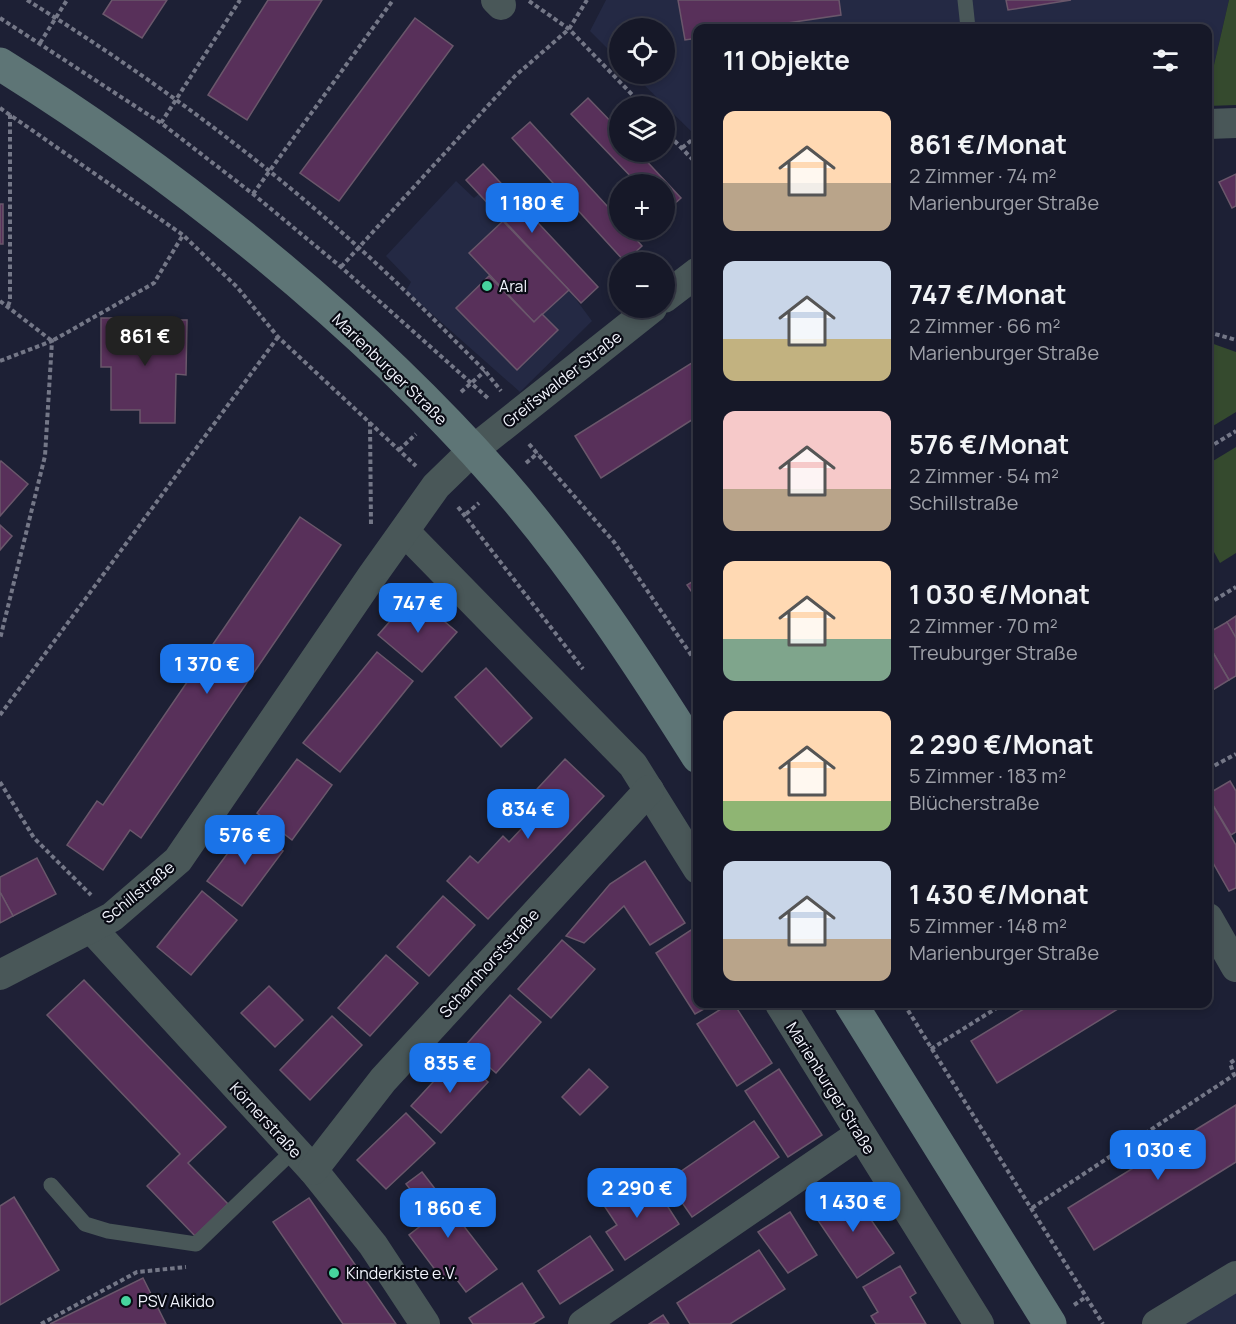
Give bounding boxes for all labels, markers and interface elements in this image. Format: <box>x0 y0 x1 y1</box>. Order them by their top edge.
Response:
map controls <box>609 18 675 318</box>
button: locate <box>609 18 675 84</box>
text: 11 Objekte <box>723 42 850 78</box>
icon: filters <box>1149 44 1182 77</box>
button: layers <box>609 96 675 162</box>
text: 861 €/Monat <box>909 126 1067 162</box>
icon: home <box>771 135 843 207</box>
text: 2 Zimmer · 74 m² <box>909 162 1057 189</box>
button: + <box>609 174 675 240</box>
pin: 1 180 € <box>477 183 587 234</box>
text: 1 180 € <box>500 189 564 216</box>
text: Marienburger Straße <box>909 189 1099 216</box>
button: − <box>609 252 675 318</box>
place label: Aral <box>499 275 527 297</box>
text: 747 €/Monat <box>909 276 1067 312</box>
marker: Aral <box>480 279 494 293</box>
icon: home <box>771 285 843 357</box>
street label: Marienburger Straße <box>328 308 452 430</box>
text: 2 Zimmer · 66 m² <box>909 312 1060 339</box>
pin: 861 € <box>103 316 187 367</box>
text: 861 € <box>120 322 170 349</box>
street label: Greifswalder Straße <box>498 326 626 432</box>
text: Marienburger Straße <box>909 339 1099 366</box>
text: 576 €/Monat <box>909 426 1069 462</box>
icon: home <box>771 435 843 507</box>
text: 2 Zimmer · 54 m² <box>909 462 1059 489</box>
text: Schillstraße <box>909 489 1018 516</box>
text: 1 030 €/Monat <box>909 576 1090 612</box>
pin: 747 € <box>376 583 460 634</box>
icon: home <box>771 585 843 657</box>
text: 747 € <box>393 589 443 616</box>
text: 2 Zimmer · 70 m² <box>909 612 1058 639</box>
text: Treuburger Straße <box>909 639 1078 666</box>
pin: 1 370 € <box>152 644 262 695</box>
text: 1 370 € <box>174 650 240 677</box>
text: 2 290 €/Monat <box>909 726 1093 762</box>
icon: home <box>771 735 843 807</box>
text: 5 Zimmer · 183 m² <box>909 762 1066 789</box>
pin: 834 € <box>486 789 570 840</box>
text: Blücherstraße <box>909 789 1039 816</box>
text: 834 € <box>501 795 555 822</box>
pin: 576 € <box>203 815 287 866</box>
text: 576 € <box>219 821 271 848</box>
street label: Schillstraße <box>97 856 179 928</box>
text: 1 430 €/Monat <box>909 876 1089 912</box>
icon: home <box>771 885 843 957</box>
street label: Scharnhorststraße <box>434 904 544 1022</box>
text: 5 Zimmer · 148 m² <box>909 912 1067 939</box>
text: Marienburger Straße <box>909 939 1099 966</box>
street label: Marienburger Straße <box>781 1018 881 1158</box>
pin: 835 € <box>408 1043 492 1094</box>
text: 835 € <box>423 1049 477 1076</box>
street label: Körnerstraße <box>225 1077 307 1163</box>
pin: 1 030 € <box>1103 1130 1213 1181</box>
text: 1 030 € <box>1124 1136 1192 1163</box>
pin: 2 290 € <box>582 1168 692 1219</box>
text: 2 290 € <box>601 1174 673 1201</box>
pin: 1 430 € <box>798 1182 908 1233</box>
pin: 1 860 € <box>393 1188 503 1239</box>
text: 1 430 € <box>819 1188 887 1215</box>
text: 1 860 € <box>414 1194 482 1221</box>
place label: Kinderkiste e.V. <box>346 1262 458 1284</box>
marker: Kinderkiste e.V. <box>327 1266 341 1280</box>
place label: PSV Aikido <box>138 1290 215 1312</box>
marker: PSV Aikido <box>119 1294 133 1308</box>

